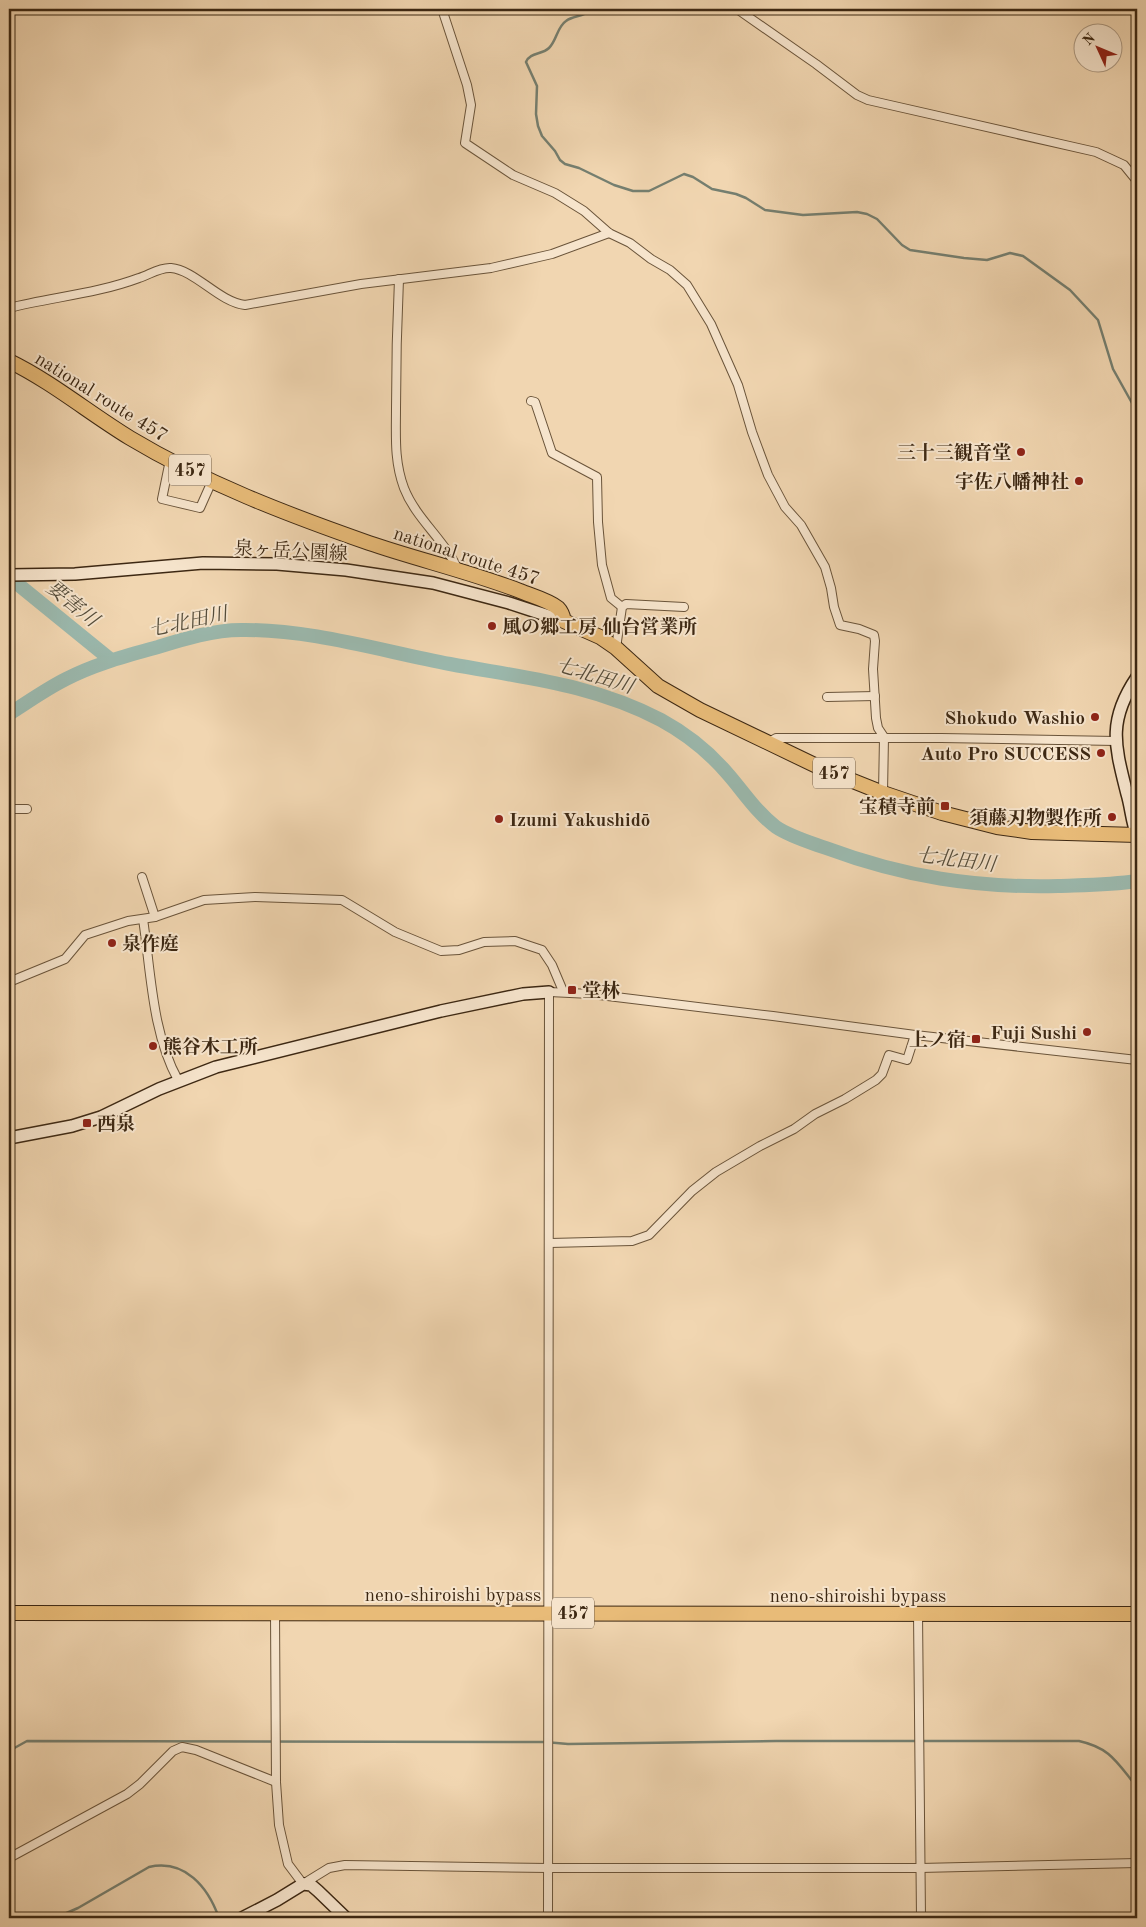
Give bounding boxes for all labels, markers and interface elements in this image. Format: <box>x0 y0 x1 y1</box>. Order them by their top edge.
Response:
north arrow <box>1074 22 1124 72</box>
text: N <box>1081 31 1098 48</box>
street label: national route 457 <box>31 350 170 446</box>
place label: 三十三観音堂 <box>897 442 1011 464</box>
marker: 三十三観音堂 <box>1015 446 1027 458</box>
road number: 457 <box>169 454 211 486</box>
place label: 宇佐八幡神社 <box>955 471 1069 493</box>
marker: 宇佐八幡神社 <box>1073 475 1085 487</box>
street label: national route 457 <box>391 525 541 590</box>
street label: 泉ヶ岳公園線 <box>233 538 348 565</box>
water label: 要害川 <box>42 576 104 632</box>
water label: 七北田川 <box>147 602 232 641</box>
place label: 風の郷工房 仙台営業所 <box>502 616 697 638</box>
marker: 風の郷工房 仙台営業所 <box>486 620 498 632</box>
water label: 七北田川 <box>553 654 638 699</box>
place label: Shokudo Washio <box>945 710 1085 729</box>
marker: Shokudo Washio <box>1089 711 1101 723</box>
place label: Auto Pro SUCCESS <box>920 746 1091 765</box>
marker: Auto Pro SUCCESS <box>1095 747 1107 759</box>
road number: 457 <box>813 758 855 788</box>
place label: 宝積寺前 <box>859 796 935 818</box>
marker: 宝積寺前 <box>939 800 951 812</box>
place label: 須藤刃物製作所 <box>969 807 1102 829</box>
marker: 須藤刃物製作所 <box>1106 811 1118 823</box>
place label: Izumi Yakushidō <box>509 812 650 831</box>
marker: Izumi Yakushidō <box>493 813 505 825</box>
water label: 七北田川 <box>915 844 999 876</box>
place label: 泉作庭 <box>122 933 179 955</box>
marker: 泉作庭 <box>106 937 118 949</box>
place label: 堂林 <box>582 980 620 1002</box>
marker: 堂林 <box>566 984 578 996</box>
place label: Fuji Sushi <box>990 1025 1077 1044</box>
marker: Fuji Sushi <box>1081 1026 1093 1038</box>
place label: 上ノ宿 <box>909 1029 966 1051</box>
marker: 上ノ宿 <box>970 1033 982 1045</box>
place label: 熊谷木工所 <box>163 1036 258 1058</box>
marker: 熊谷木工所 <box>147 1040 159 1052</box>
place label: 西泉 <box>97 1113 135 1135</box>
marker: 西泉 <box>81 1117 93 1129</box>
street label: neno-shiroishi bypass <box>365 1587 541 1606</box>
street label: neno-shiroishi bypass <box>770 1588 946 1607</box>
road number: 457 <box>552 1598 594 1629</box>

